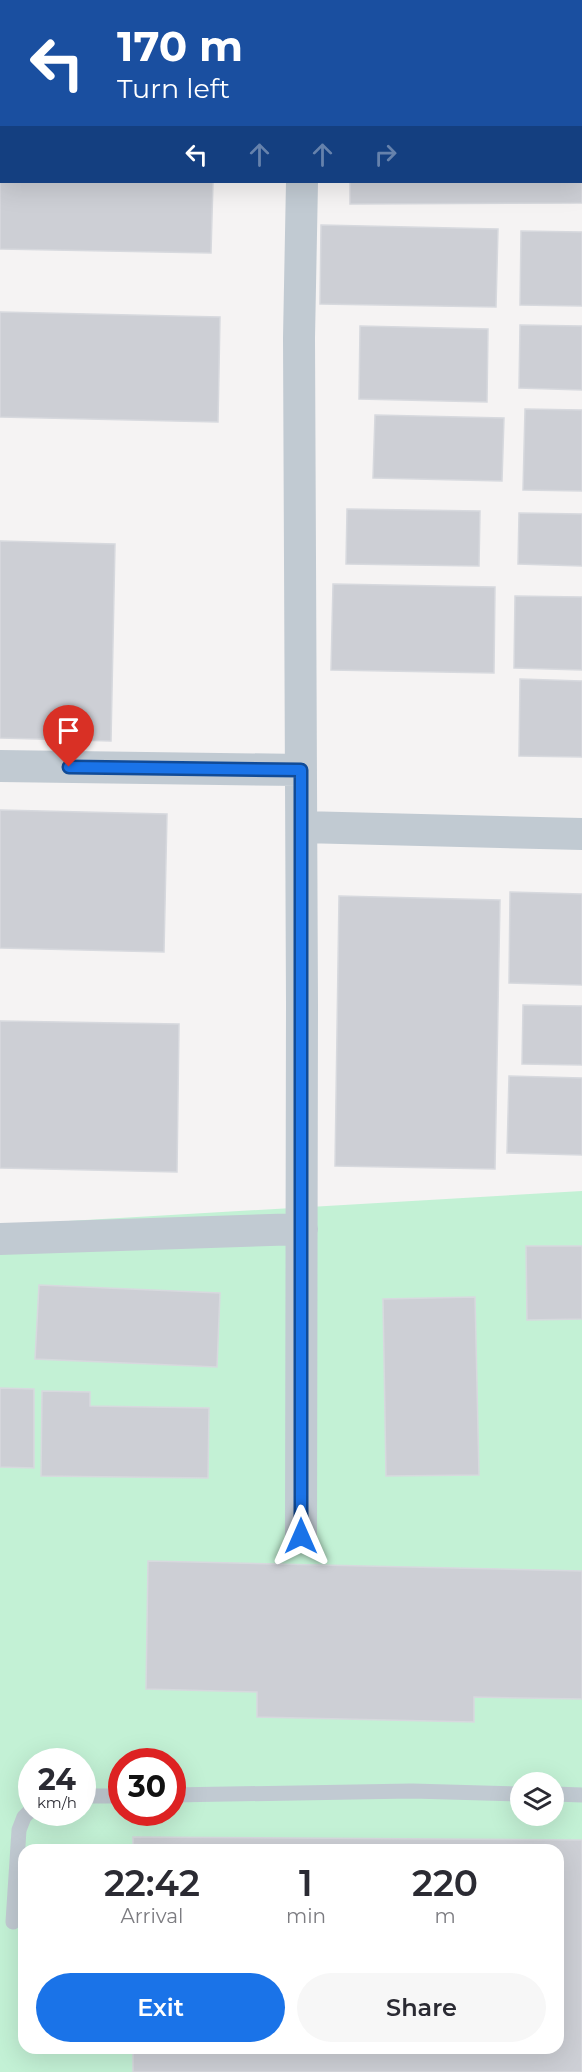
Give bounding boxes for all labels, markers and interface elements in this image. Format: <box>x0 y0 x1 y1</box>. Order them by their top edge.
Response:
text: 170 m <box>117 20 243 72</box>
icon: left <box>18 24 96 102</box>
text: Turn left <box>117 72 230 105</box>
icon: left <box>180 138 213 171</box>
icon: ahead <box>243 138 276 171</box>
icon: ahead <box>306 138 339 171</box>
icon: right <box>369 138 402 171</box>
pin <box>43 705 94 767</box>
icon: arrive <box>52 714 85 747</box>
position arrow <box>269 1504 333 1568</box>
speed limit sign: 30 <box>108 1748 186 1826</box>
text: 24 <box>38 1761 76 1798</box>
map controls <box>510 1772 564 1826</box>
button: layers <box>510 1772 564 1826</box>
text: km/h <box>37 1793 77 1812</box>
text: 22:42 <box>104 1861 200 1905</box>
text: 1 <box>299 1861 313 1905</box>
text: 220 <box>412 1861 478 1905</box>
text: Arrival <box>120 1904 184 1928</box>
text: min <box>286 1904 326 1928</box>
text: m <box>434 1904 456 1928</box>
button: Exit <box>36 1973 285 2042</box>
button: Share <box>297 1973 546 2042</box>

